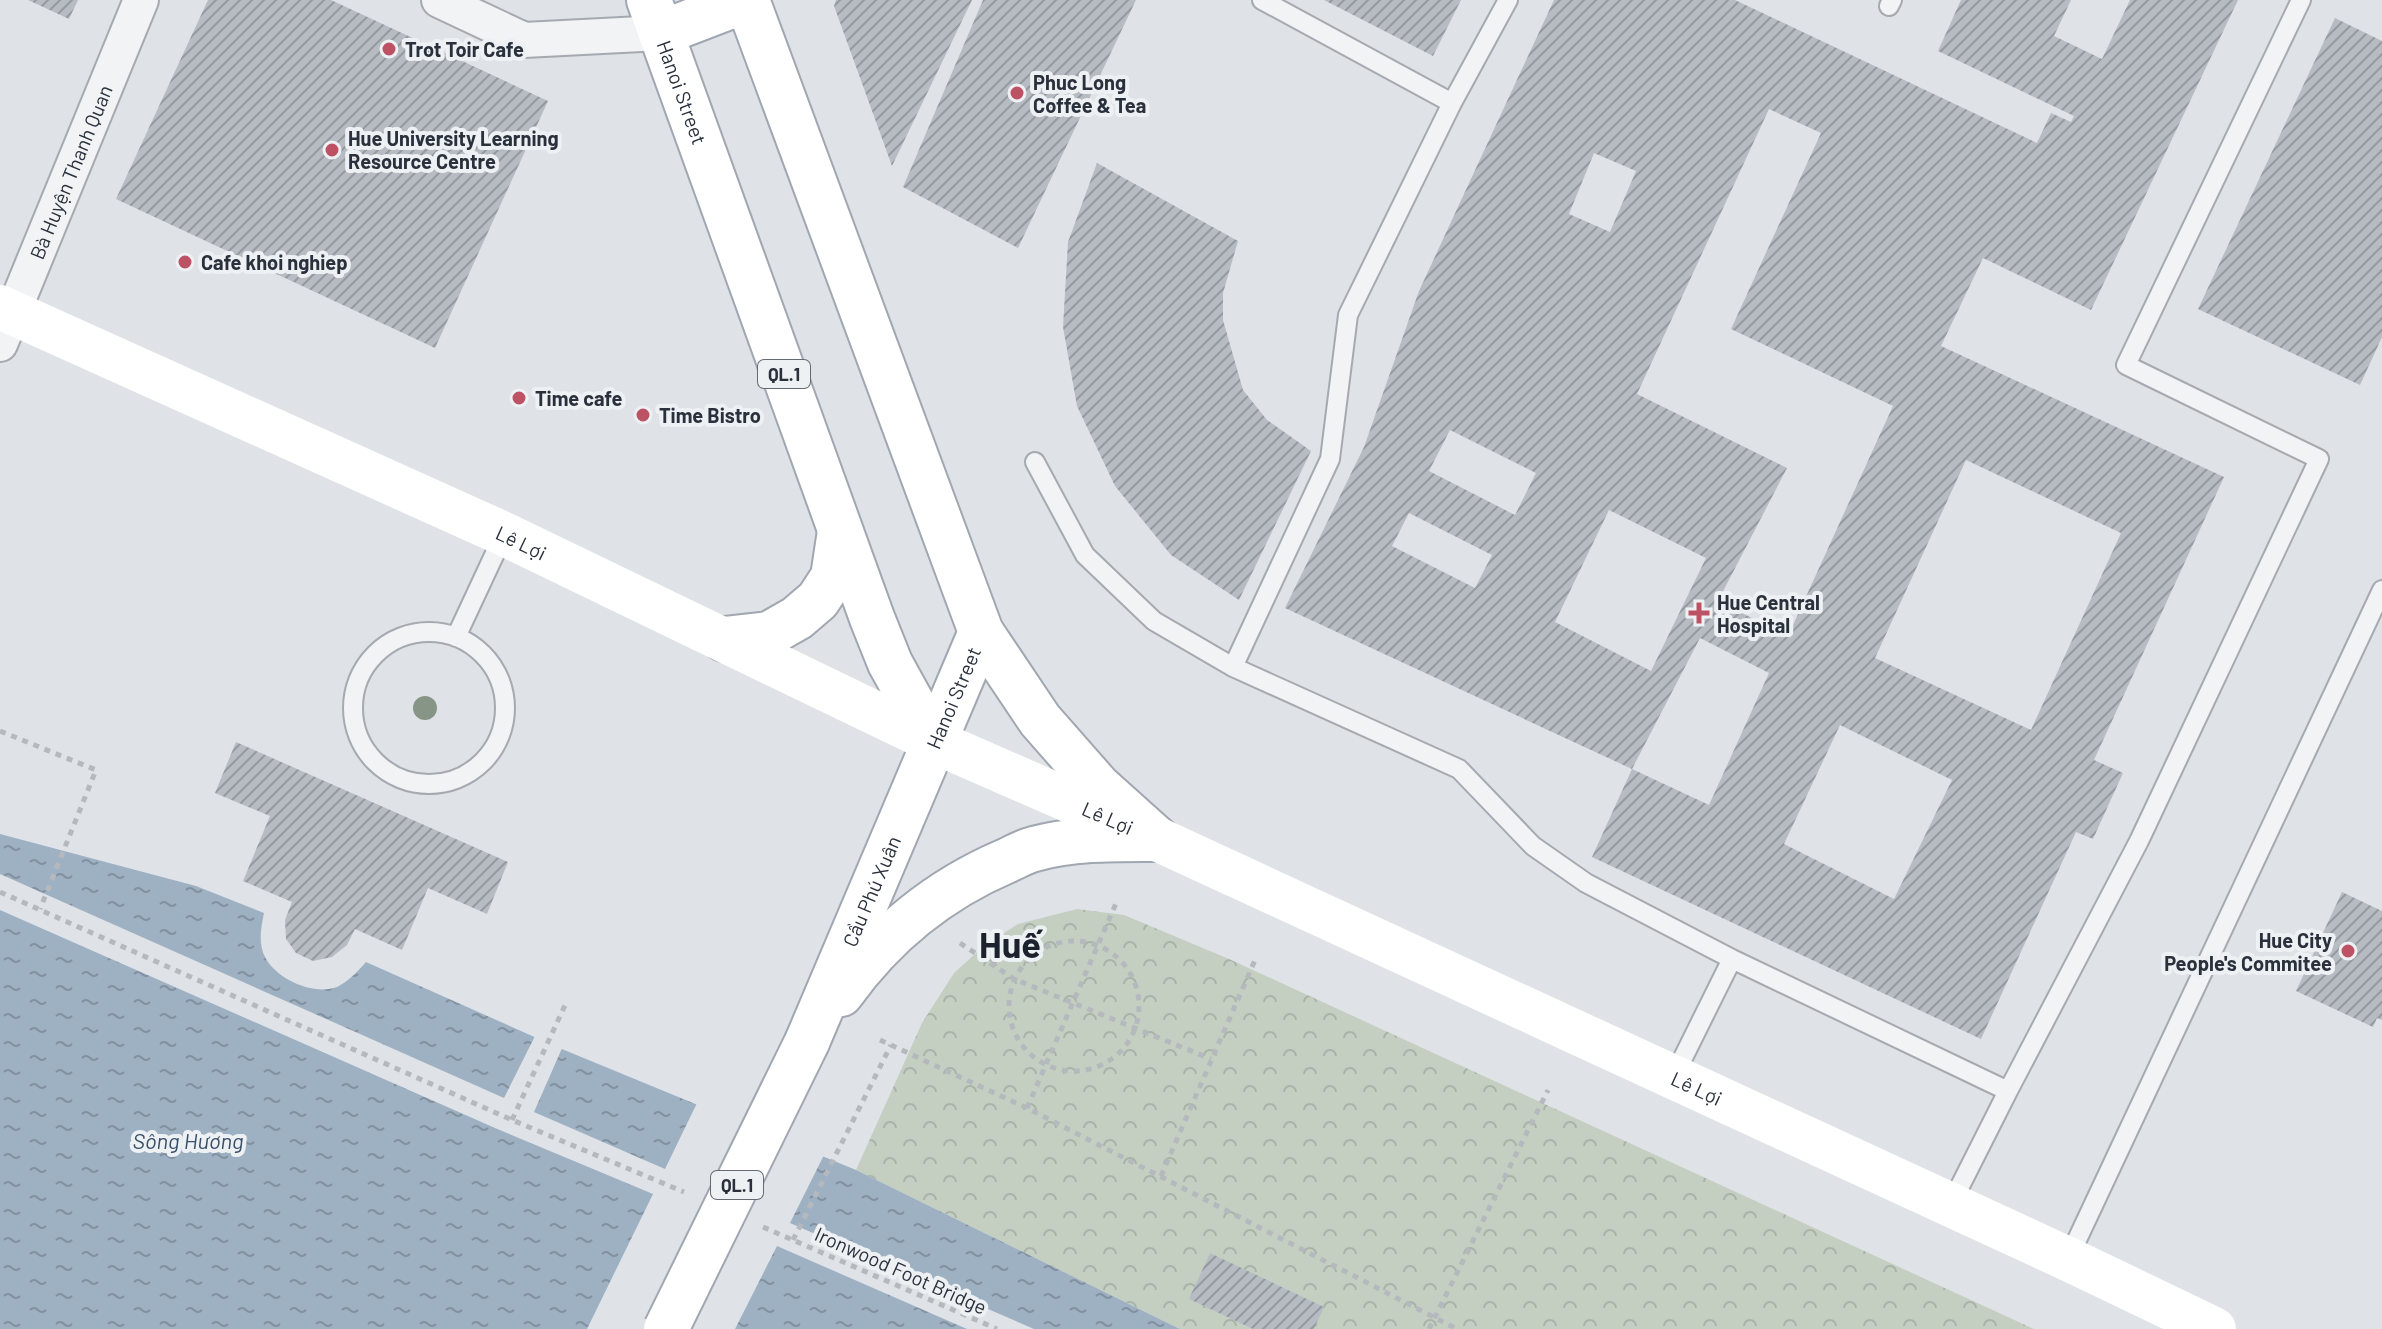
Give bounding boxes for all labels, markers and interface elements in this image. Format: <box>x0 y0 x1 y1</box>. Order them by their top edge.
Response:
place label: Trot Toir Cafe <box>405 37 524 61</box>
street label: Hanoi Street <box>653 37 712 147</box>
marker: Trot Toir Cafe <box>380 40 398 58</box>
place label: Phuc Long Coffee & Tea <box>1033 70 1146 117</box>
street label: Bà Huyện Thanh Quan <box>24 81 117 263</box>
marker: Phuc Long Coffee & Tea <box>1008 84 1026 102</box>
place label: Hue University Learning Resource Centre <box>348 126 559 173</box>
marker: Hue University Learning Resource Centre <box>323 141 341 159</box>
place label: Cafe khoi nghiep <box>201 250 348 274</box>
marker: Cafe khoi nghiep <box>176 253 194 271</box>
road number: QL.1 <box>758 360 810 388</box>
place label: Time cafe <box>535 386 622 410</box>
marker: Time cafe <box>510 389 528 407</box>
place label: Time Bistro <box>659 403 761 427</box>
marker: Time Bistro <box>634 406 652 424</box>
street label: Lê Lợi <box>492 520 551 565</box>
place label: Hue Central Hospital <box>1717 590 1820 637</box>
marker: Hue Central Hospital <box>1688 602 1710 624</box>
street label: Hanoi Street <box>921 643 985 752</box>
street label: Lê Lợi <box>1079 796 1137 839</box>
street label: Cầu Phú Xuân <box>837 832 905 950</box>
district label: Huế <box>979 922 1043 965</box>
place label: Hue City People's Commitee <box>2164 928 2332 975</box>
marker: Hue City People's Commitee <box>2339 942 2357 960</box>
street label: Lê Lợi <box>1668 1066 1726 1110</box>
water label: Sông Hương <box>133 1127 243 1153</box>
road number: QL.1 <box>711 1171 763 1199</box>
street label: Ironwood Foot Bridge <box>811 1221 991 1319</box>

